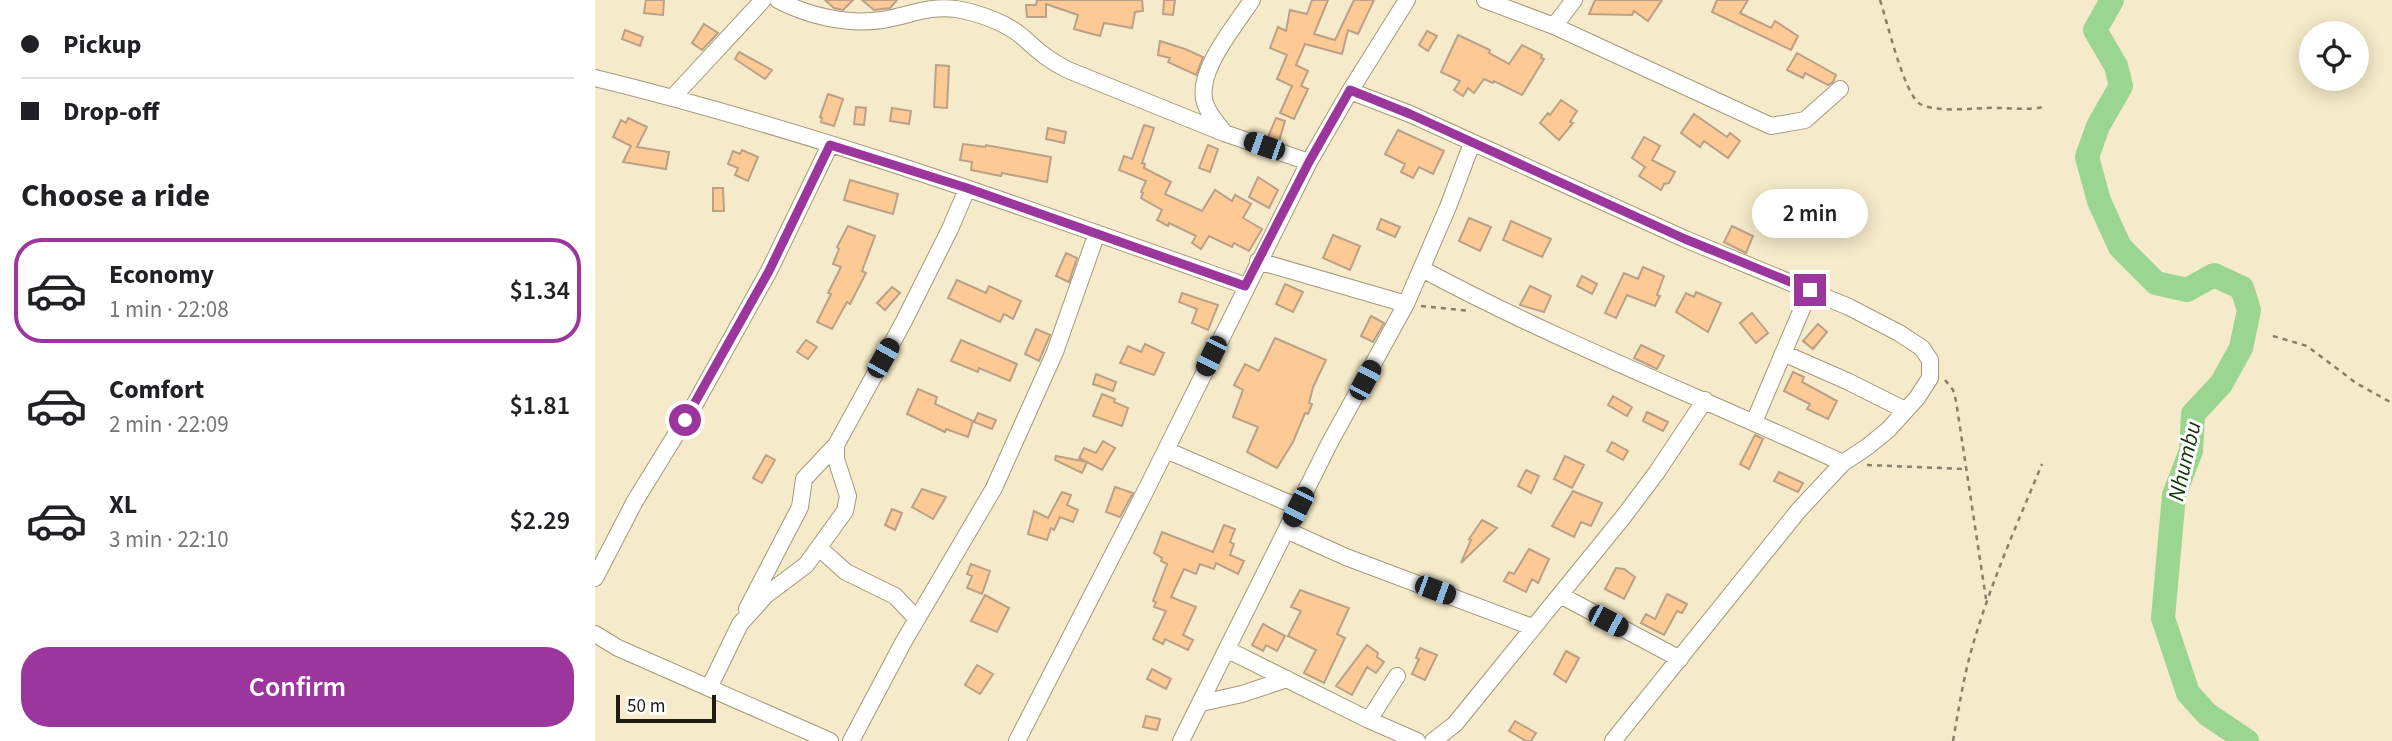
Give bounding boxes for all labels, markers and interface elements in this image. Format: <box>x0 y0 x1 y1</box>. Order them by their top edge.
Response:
map controls <box>2299 21 2369 91</box>
button: locate <box>2299 21 2369 91</box>
text: Pickup <box>63 26 141 63</box>
text: Drop-off <box>63 93 159 130</box>
car <box>1241 129 1288 163</box>
text: Choose a ride <box>21 173 210 219</box>
callout: 2 min <box>1752 188 1868 238</box>
text: 2 min <box>1783 197 1837 230</box>
text: Economy <box>109 256 214 293</box>
icon: car <box>25 259 88 322</box>
text: $1.34 <box>509 272 570 309</box>
route end <box>1794 274 1826 306</box>
text: 1 min · 22:08 <box>109 293 229 326</box>
car <box>1193 333 1230 379</box>
car <box>864 335 903 381</box>
car <box>1346 357 1385 403</box>
text: Comfort <box>109 371 204 408</box>
icon: car <box>25 374 88 437</box>
text: $1.81 <box>509 387 570 424</box>
route start <box>669 404 701 436</box>
text: 2 min · 22:09 <box>109 408 229 441</box>
water label: Nhumbu <box>2159 418 2210 504</box>
car <box>1280 484 1317 530</box>
text: XL <box>109 486 137 523</box>
icon: car <box>25 489 88 552</box>
text: $2.29 <box>509 502 570 539</box>
text: 3 min · 22:10 <box>109 523 229 556</box>
car <box>1412 573 1459 607</box>
car <box>1585 602 1632 640</box>
button: Confirm <box>21 647 574 727</box>
scale bar <box>616 692 716 724</box>
text: 50 m <box>627 693 665 720</box>

